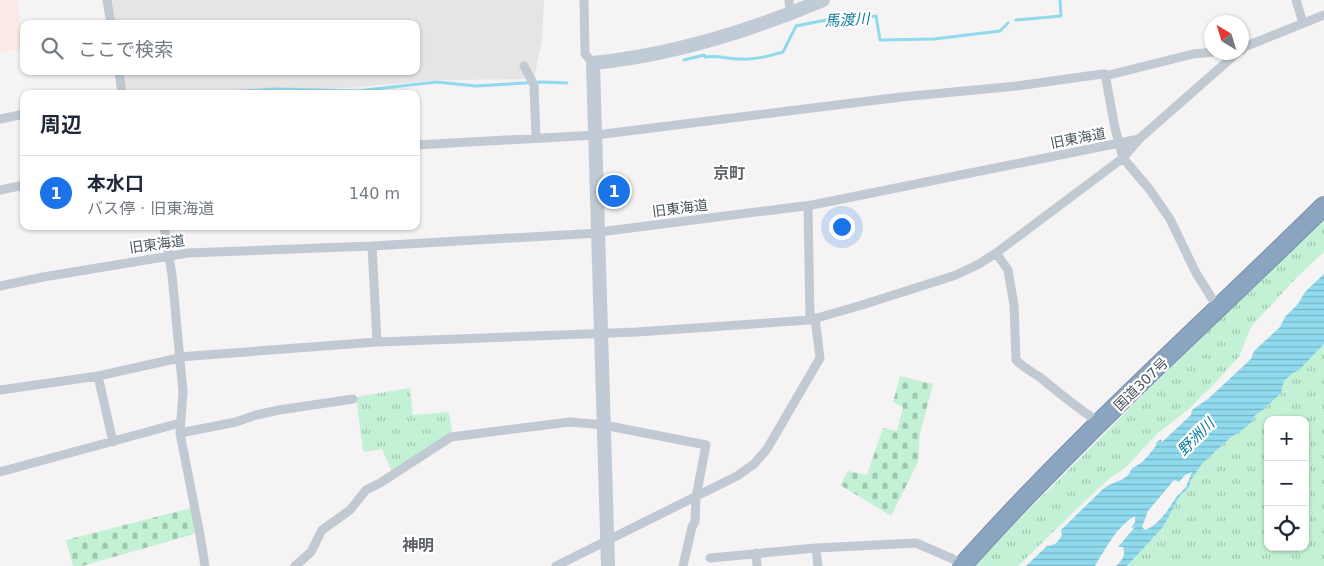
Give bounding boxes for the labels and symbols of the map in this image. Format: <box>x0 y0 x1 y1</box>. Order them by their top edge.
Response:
water label: 馬渡川 <box>824 10 872 30</box>
north arrow <box>1204 15 1249 60</box>
street label: 旧東海道 <box>1049 125 1107 151</box>
district label: 京町 <box>713 164 745 183</box>
pin: 1 <box>598 172 630 210</box>
street label: 旧東海道 <box>651 197 709 219</box>
your location <box>829 214 855 240</box>
street label: 旧東海道 <box>128 232 186 256</box>
street label: 国道307号 <box>1111 354 1171 414</box>
water label: 野洲川 <box>1174 413 1220 459</box>
district label: 神明 <box>402 536 434 555</box>

